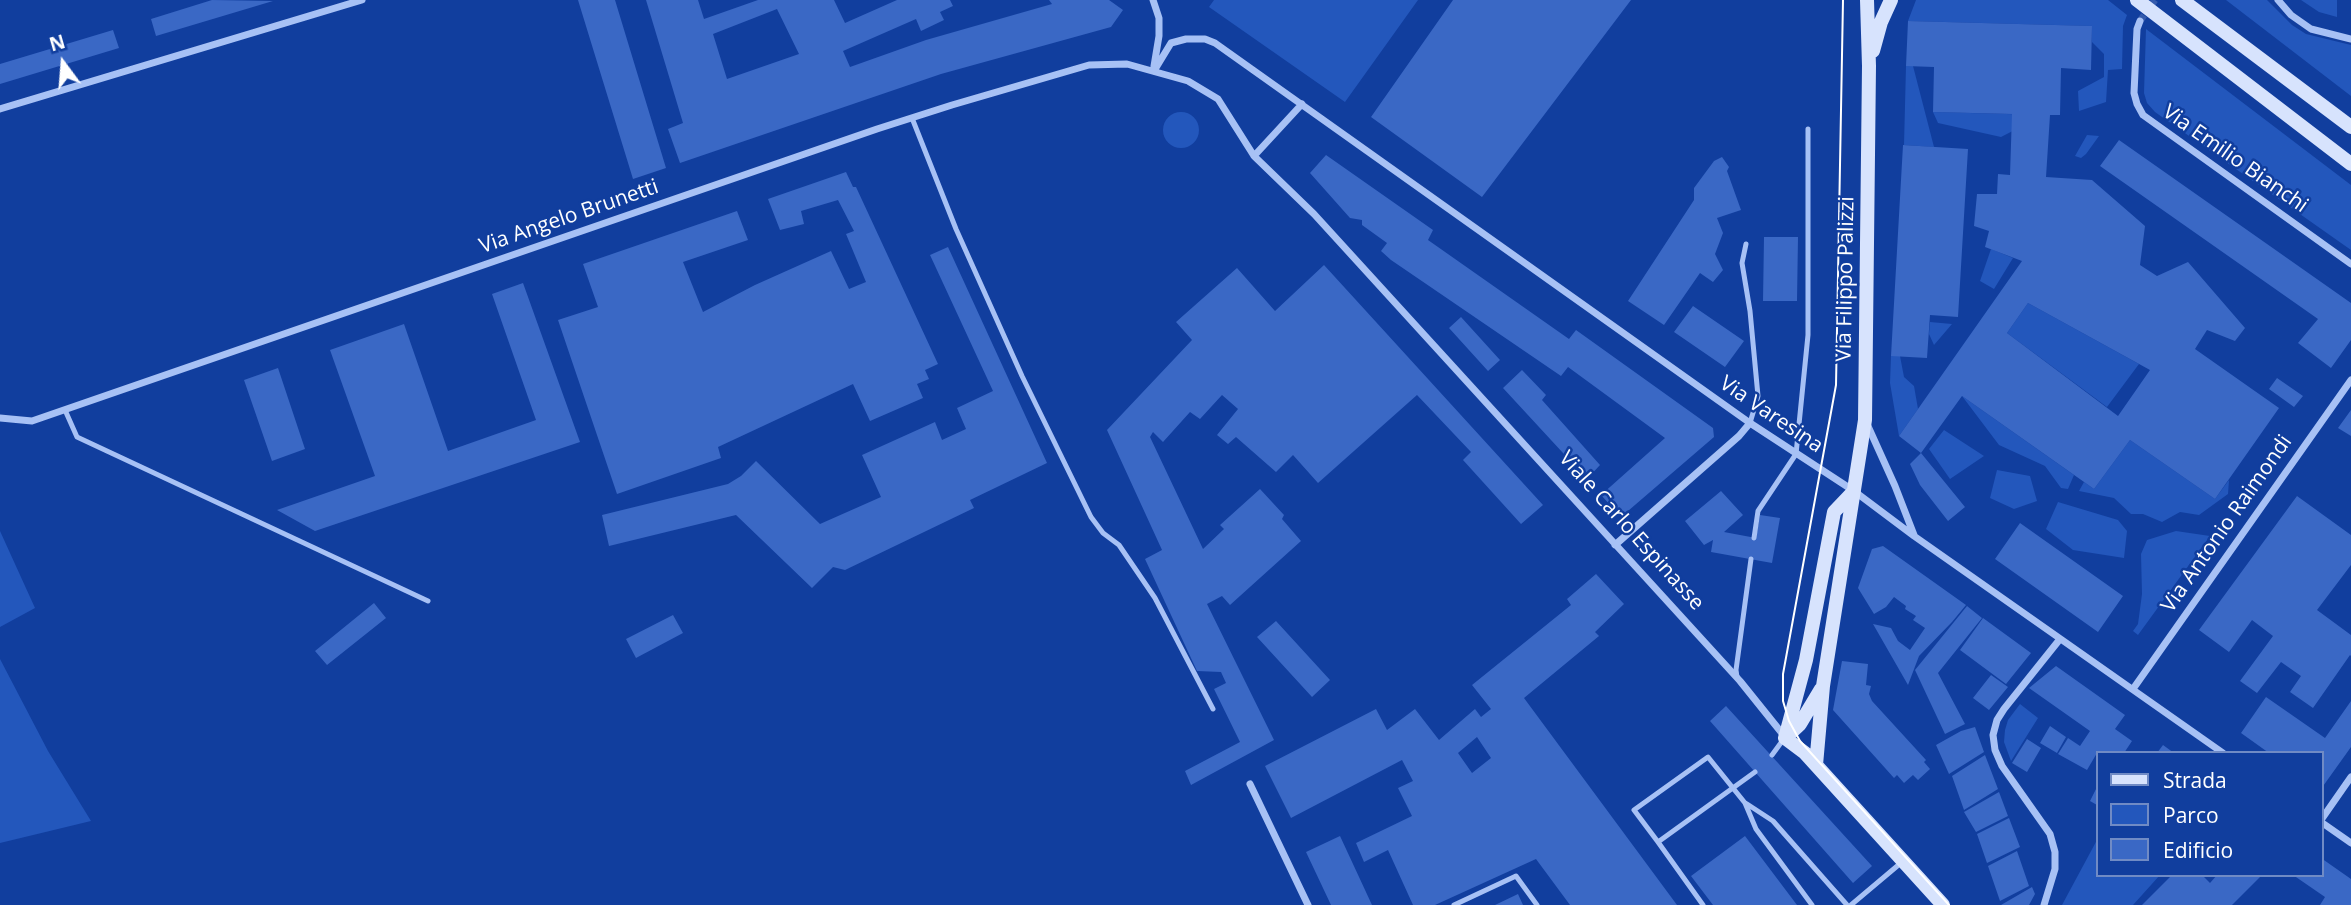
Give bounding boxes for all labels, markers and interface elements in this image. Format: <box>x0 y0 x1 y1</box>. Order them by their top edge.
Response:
north arrow <box>28 28 98 98</box>
text: N <box>46 28 68 57</box>
street label: Via Emilio Bianchi <box>2157 99 2313 219</box>
street label: Via Angelo Brunetti <box>476 175 662 259</box>
street label: Via Filippo Palizzi <box>1832 196 1860 362</box>
street label: Via Varesina <box>1714 371 1828 459</box>
street label: Via Antonio Raimondi <box>2156 431 2298 617</box>
street label: Viale Carlo Espinasse <box>1553 446 1709 616</box>
legend <box>2096 751 2323 877</box>
text: Strada <box>2163 766 2227 794</box>
text: Parco <box>2163 801 2219 829</box>
text: Edificio <box>2163 836 2233 864</box>

